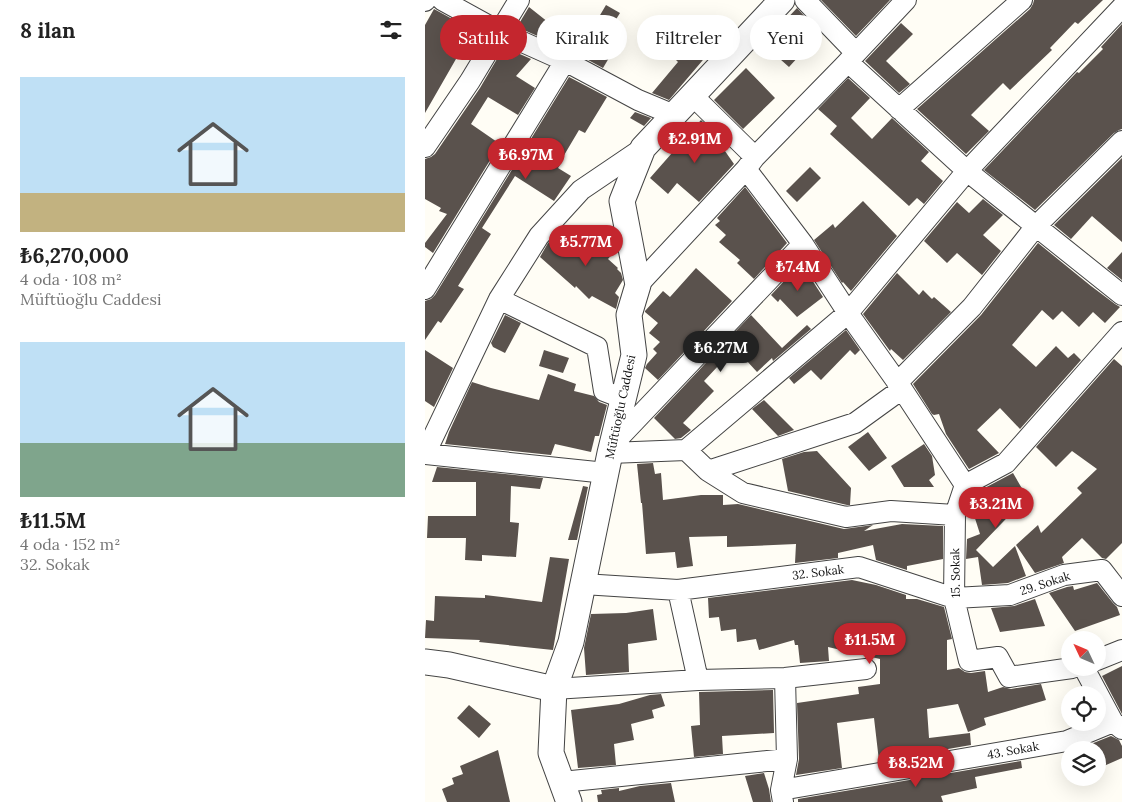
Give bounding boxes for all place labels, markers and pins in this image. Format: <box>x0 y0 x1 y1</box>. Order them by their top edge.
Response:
pin: ₺2.91M <box>654 121 736 164</box>
pin: ₺6.97M <box>485 138 567 180</box>
pin: ₺5.77M <box>545 224 627 267</box>
pin: ₺7.4M <box>763 250 833 292</box>
pin: ₺6.27M <box>680 330 762 373</box>
pin: ₺3.21M <box>955 486 1037 529</box>
pin: ₺11.5M <box>829 622 911 665</box>
pin: ₺8.52M <box>875 746 957 788</box>

